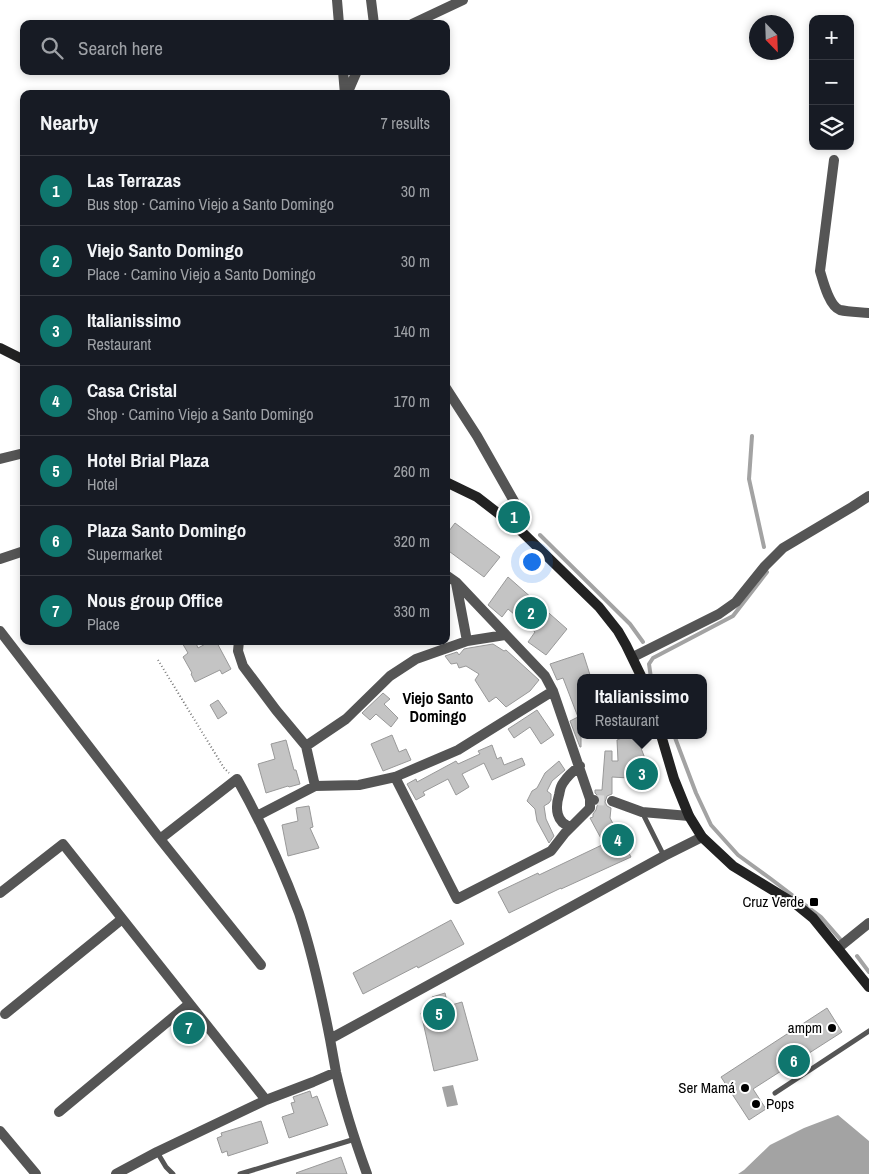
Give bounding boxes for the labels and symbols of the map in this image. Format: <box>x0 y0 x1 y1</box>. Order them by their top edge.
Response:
north arrow <box>749 15 794 60</box>
pin: 1 <box>498 498 530 536</box>
your location <box>519 549 545 575</box>
pin: 2 <box>515 594 547 632</box>
district label: Viejo Santo Domingo <box>402 687 474 727</box>
pin: 3 <box>626 755 658 793</box>
pin: 4 <box>602 821 634 859</box>
place label: Cruz Verde <box>742 891 804 912</box>
marker: Cruz Verde <box>808 896 820 908</box>
pin: 5 <box>423 995 455 1033</box>
pin: 7 <box>173 1009 205 1047</box>
place label: ampm <box>788 1017 822 1038</box>
marker: ampm <box>826 1022 838 1034</box>
pin: 6 <box>778 1042 810 1080</box>
place label: Ser Mamá <box>678 1077 735 1098</box>
marker: Ser Mamá <box>739 1082 751 1094</box>
place label: Pops <box>766 1093 794 1114</box>
marker: Pops <box>750 1098 762 1110</box>

